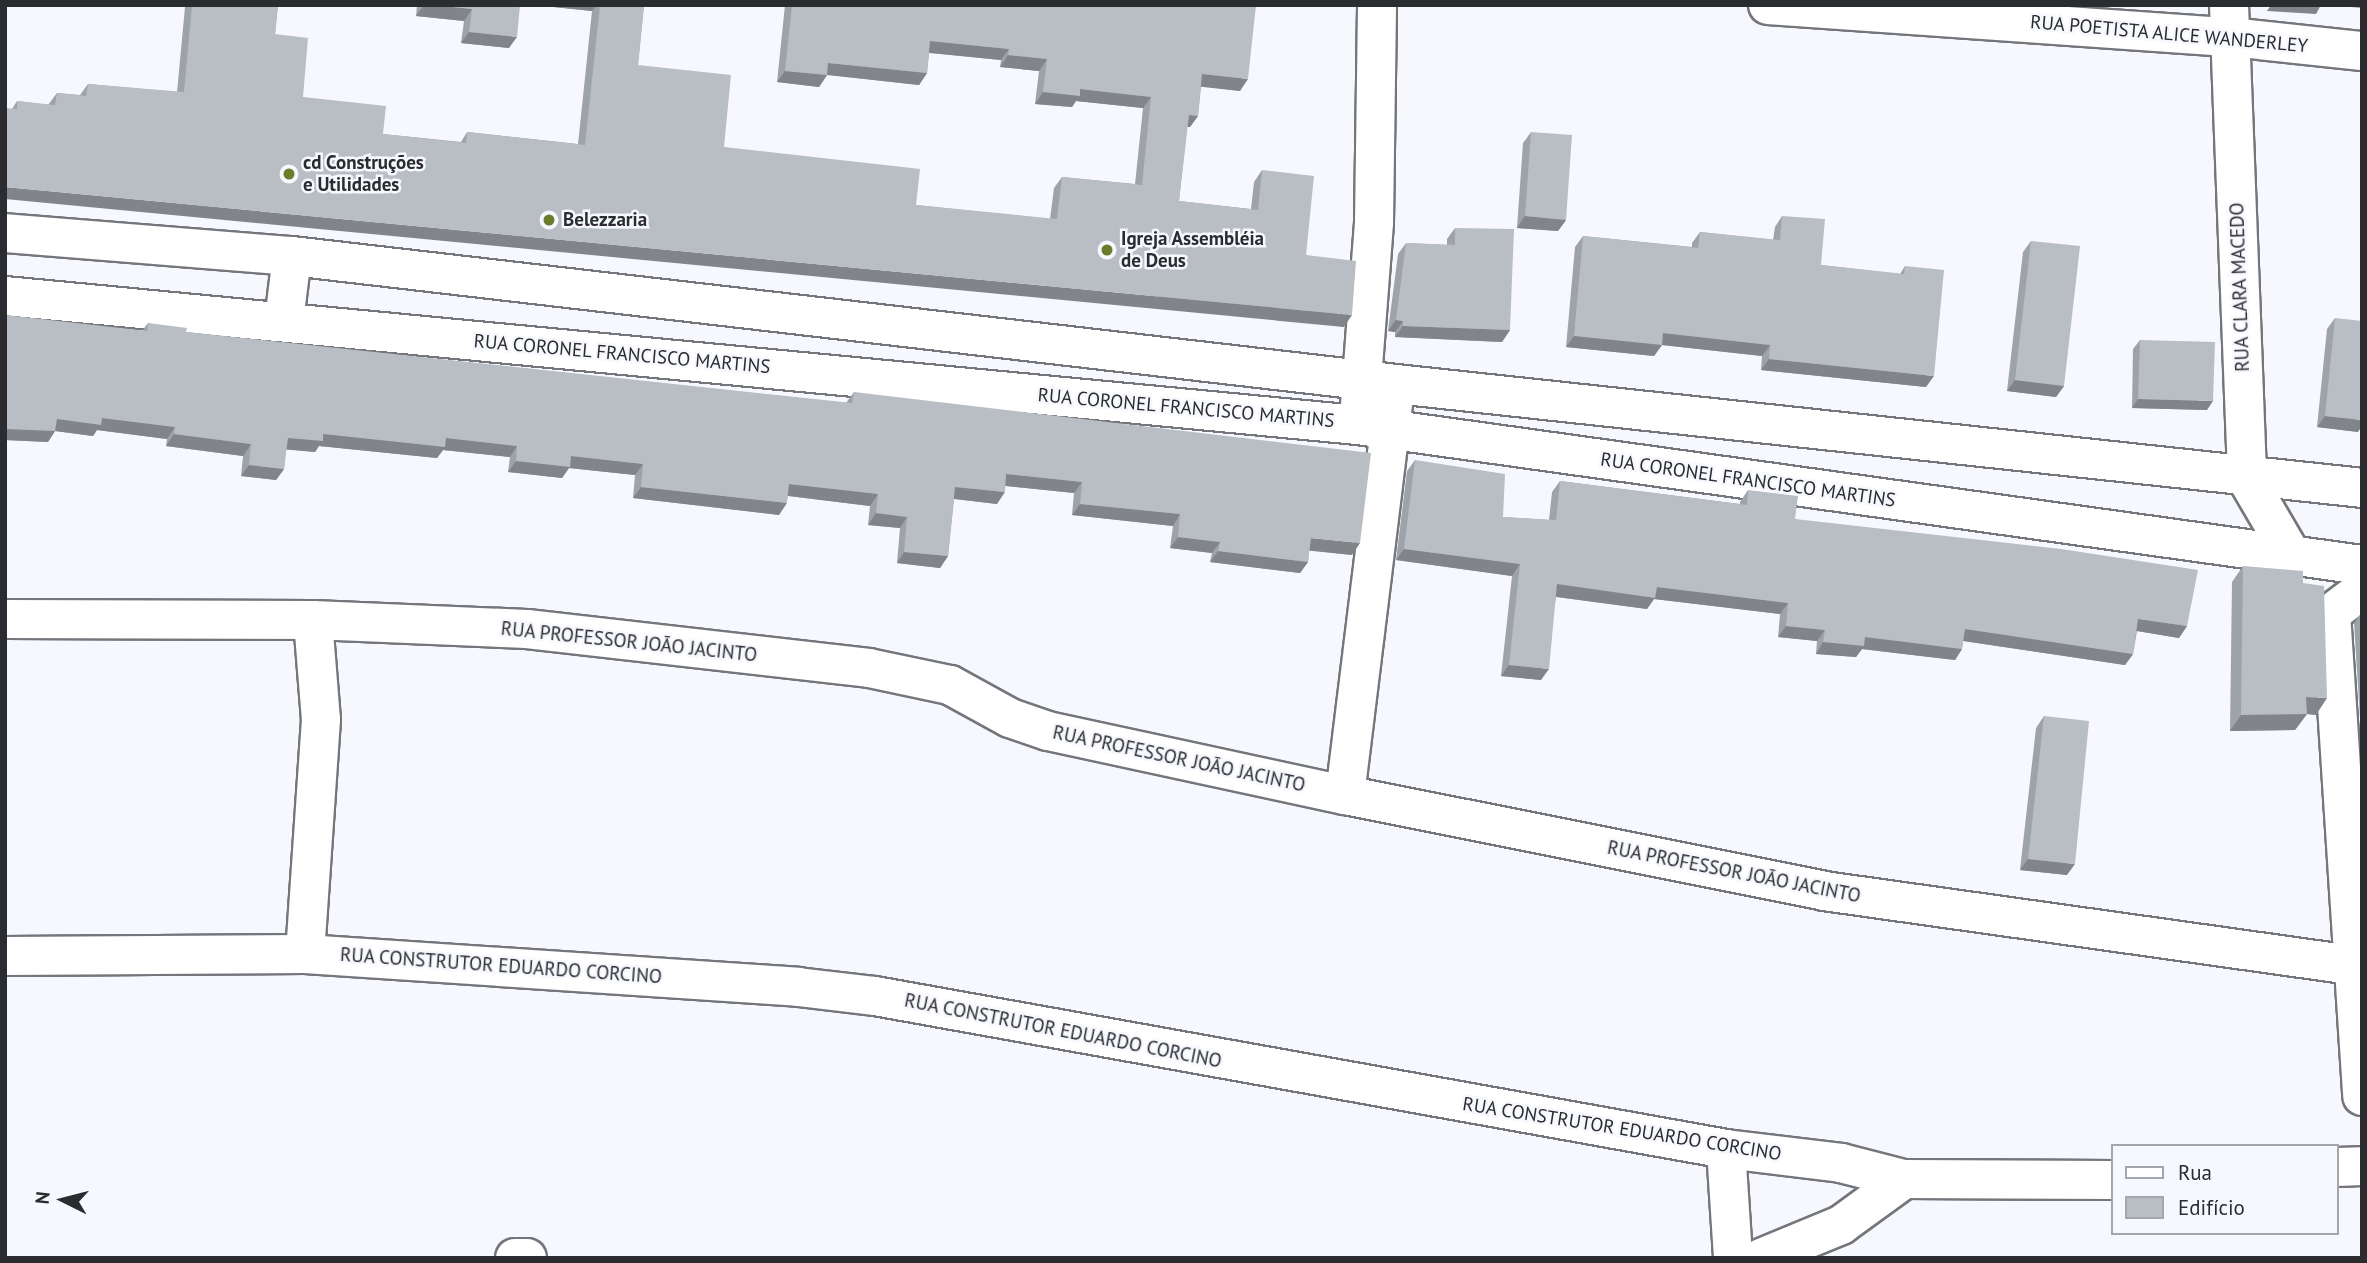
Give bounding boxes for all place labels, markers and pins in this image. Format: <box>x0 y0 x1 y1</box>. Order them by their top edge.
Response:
place label: cd Construções e Utilidades <box>303 152 424 196</box>
marker: cd Construções e Utilidades <box>281 166 297 182</box>
place label: Belezzaria <box>563 209 647 231</box>
marker: Belezzaria <box>541 212 557 228</box>
place label: Igreja Assembléia de Deus <box>1121 228 1265 272</box>
marker: Igreja Assembléia de Deus <box>1099 242 1115 258</box>

